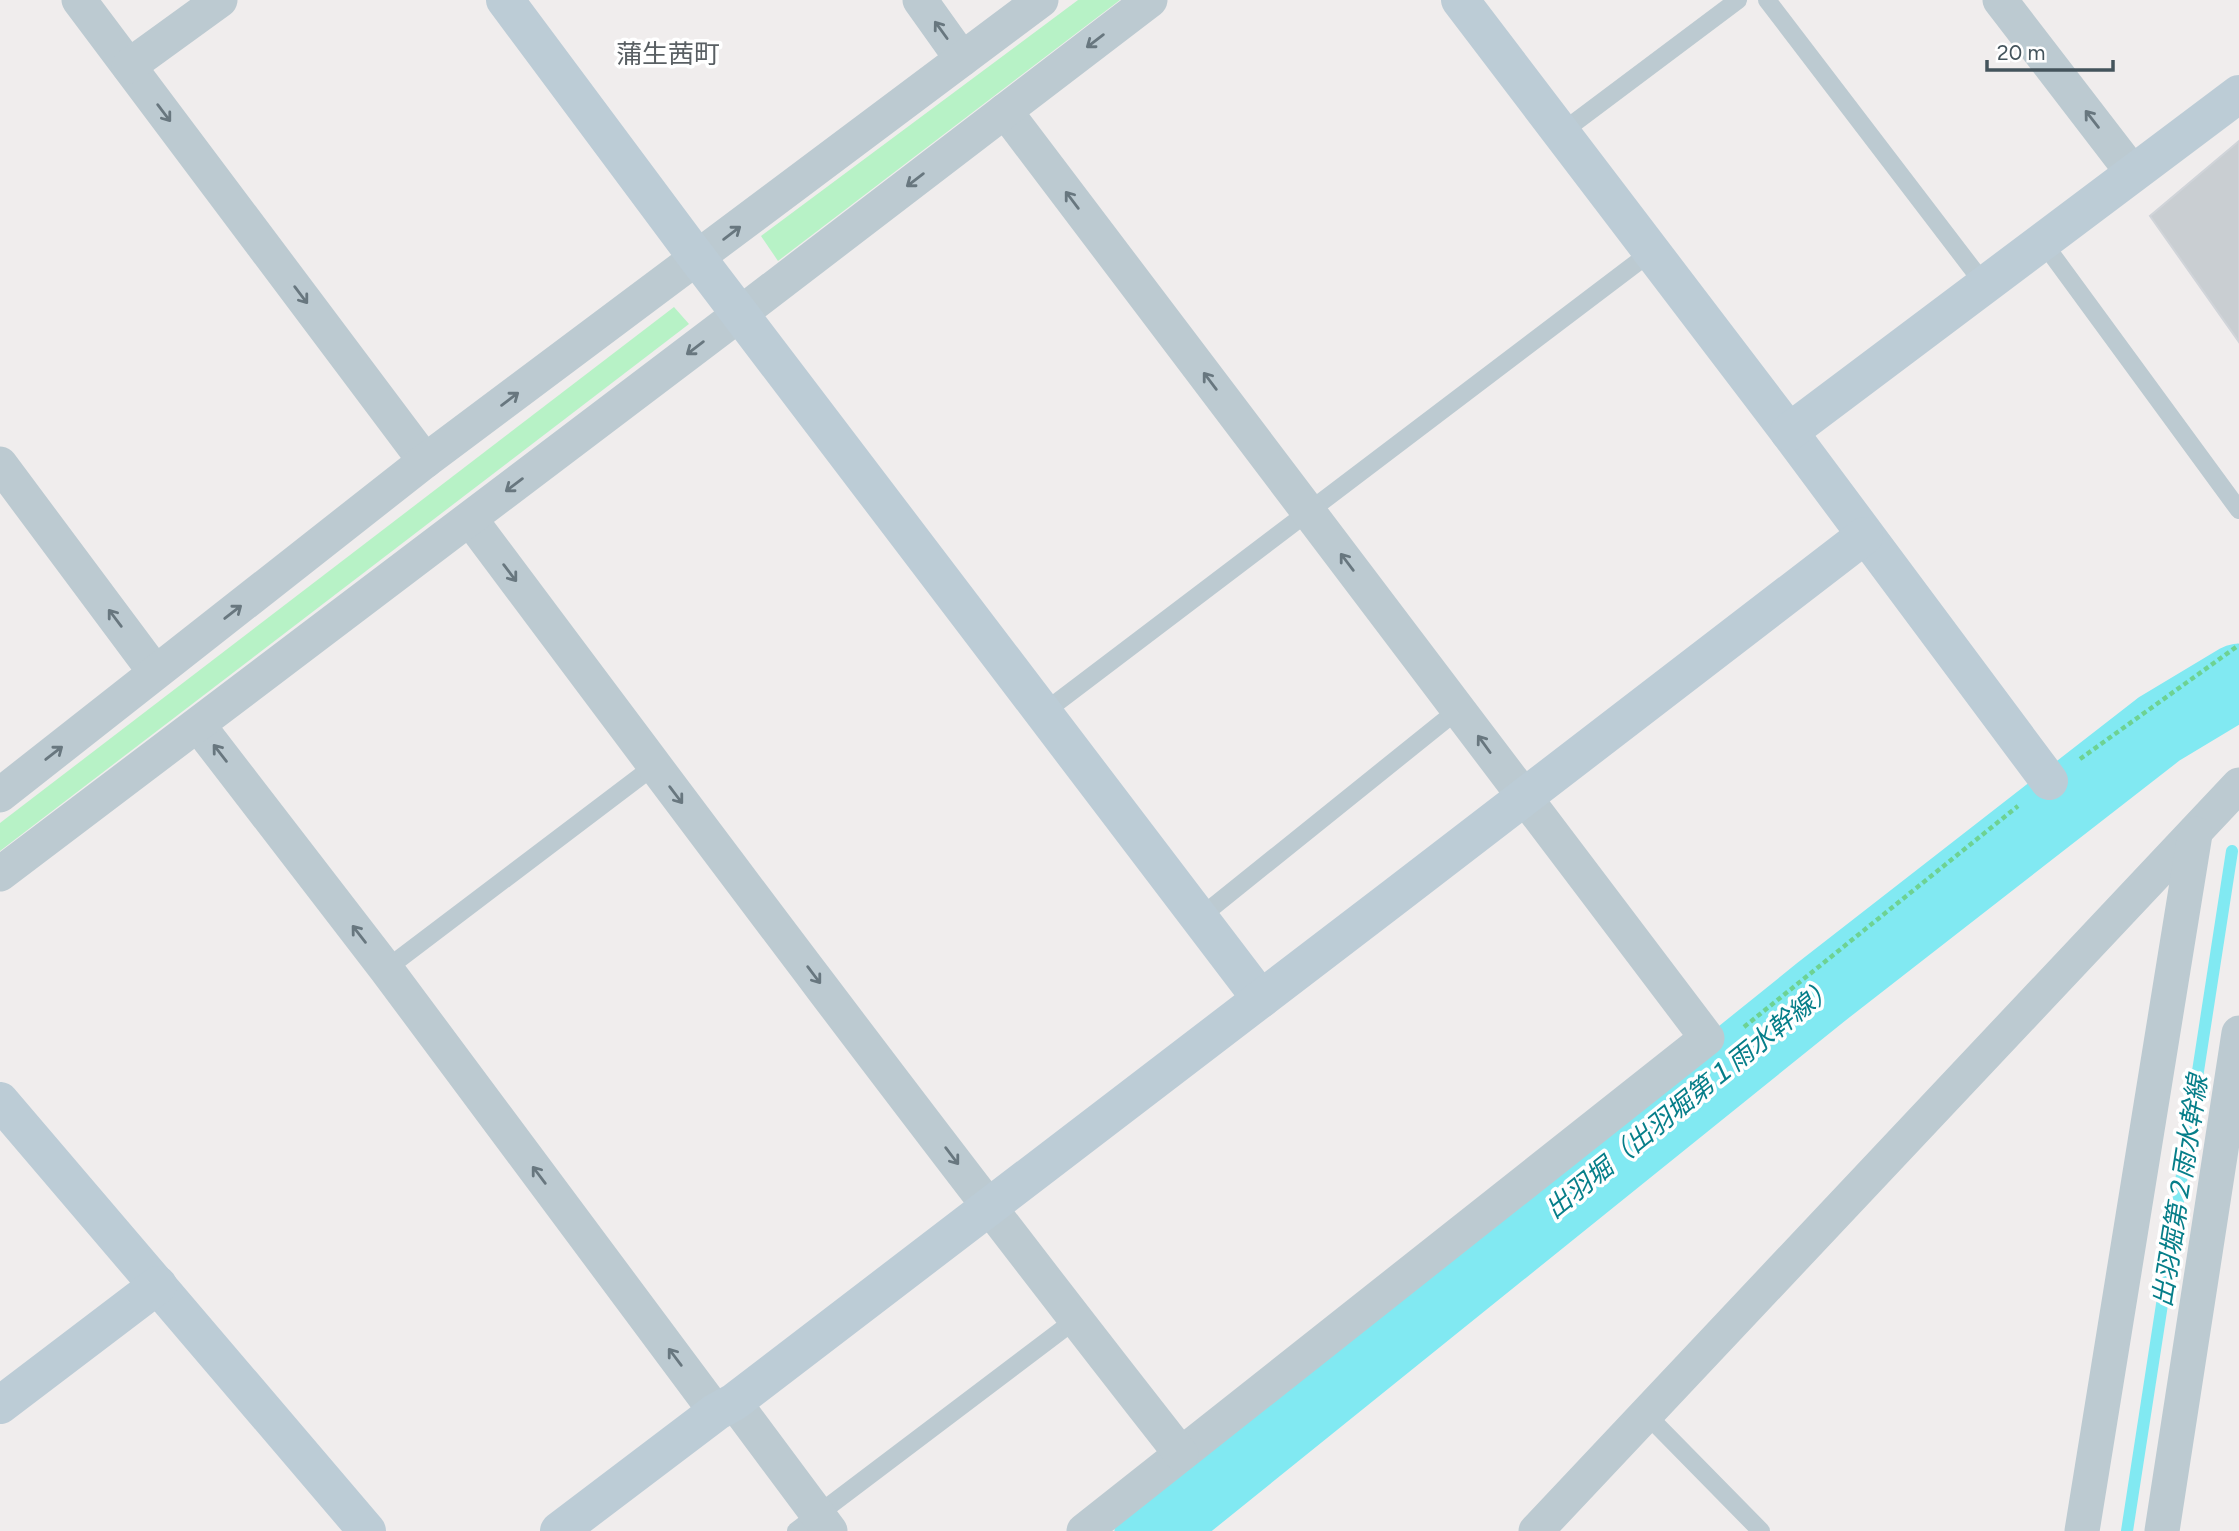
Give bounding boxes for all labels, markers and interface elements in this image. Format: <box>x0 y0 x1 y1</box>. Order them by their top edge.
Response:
one-way arrow <box>934 21 948 40</box>
scale bar <box>1987 28 2113 72</box>
one-way arrow <box>1087 34 1105 49</box>
district label: 蒲生茜町 <box>616 38 720 70</box>
text: 20 m <box>1997 40 2045 65</box>
one-way arrow <box>156 104 171 123</box>
one-way arrow <box>2084 110 2099 129</box>
one-way arrow <box>906 172 924 187</box>
one-way arrow <box>1065 191 1080 209</box>
one-way arrow <box>722 226 740 241</box>
one-way arrow <box>293 285 308 304</box>
one-way arrow <box>686 340 705 355</box>
one-way arrow <box>1202 372 1217 391</box>
one-way arrow <box>500 391 519 406</box>
one-way arrow <box>505 478 523 493</box>
one-way arrow <box>1340 553 1355 572</box>
one-way arrow <box>503 563 518 582</box>
one-way arrow <box>223 605 241 620</box>
one-way arrow <box>107 609 122 627</box>
one-way arrow <box>1477 735 1491 754</box>
one-way arrow <box>44 745 62 760</box>
one-way arrow <box>213 745 228 763</box>
one-way arrow <box>669 785 684 803</box>
one-way arrow <box>352 925 367 943</box>
one-way arrow <box>807 966 822 984</box>
water label: 出羽堀（出羽堀第１雨水幹線） <box>1538 971 1842 1225</box>
water label: 出羽堀第２雨水幹線 <box>2146 1070 2215 1309</box>
one-way arrow <box>945 1147 960 1165</box>
one-way arrow <box>532 1166 547 1184</box>
one-way arrow <box>668 1348 682 1367</box>

